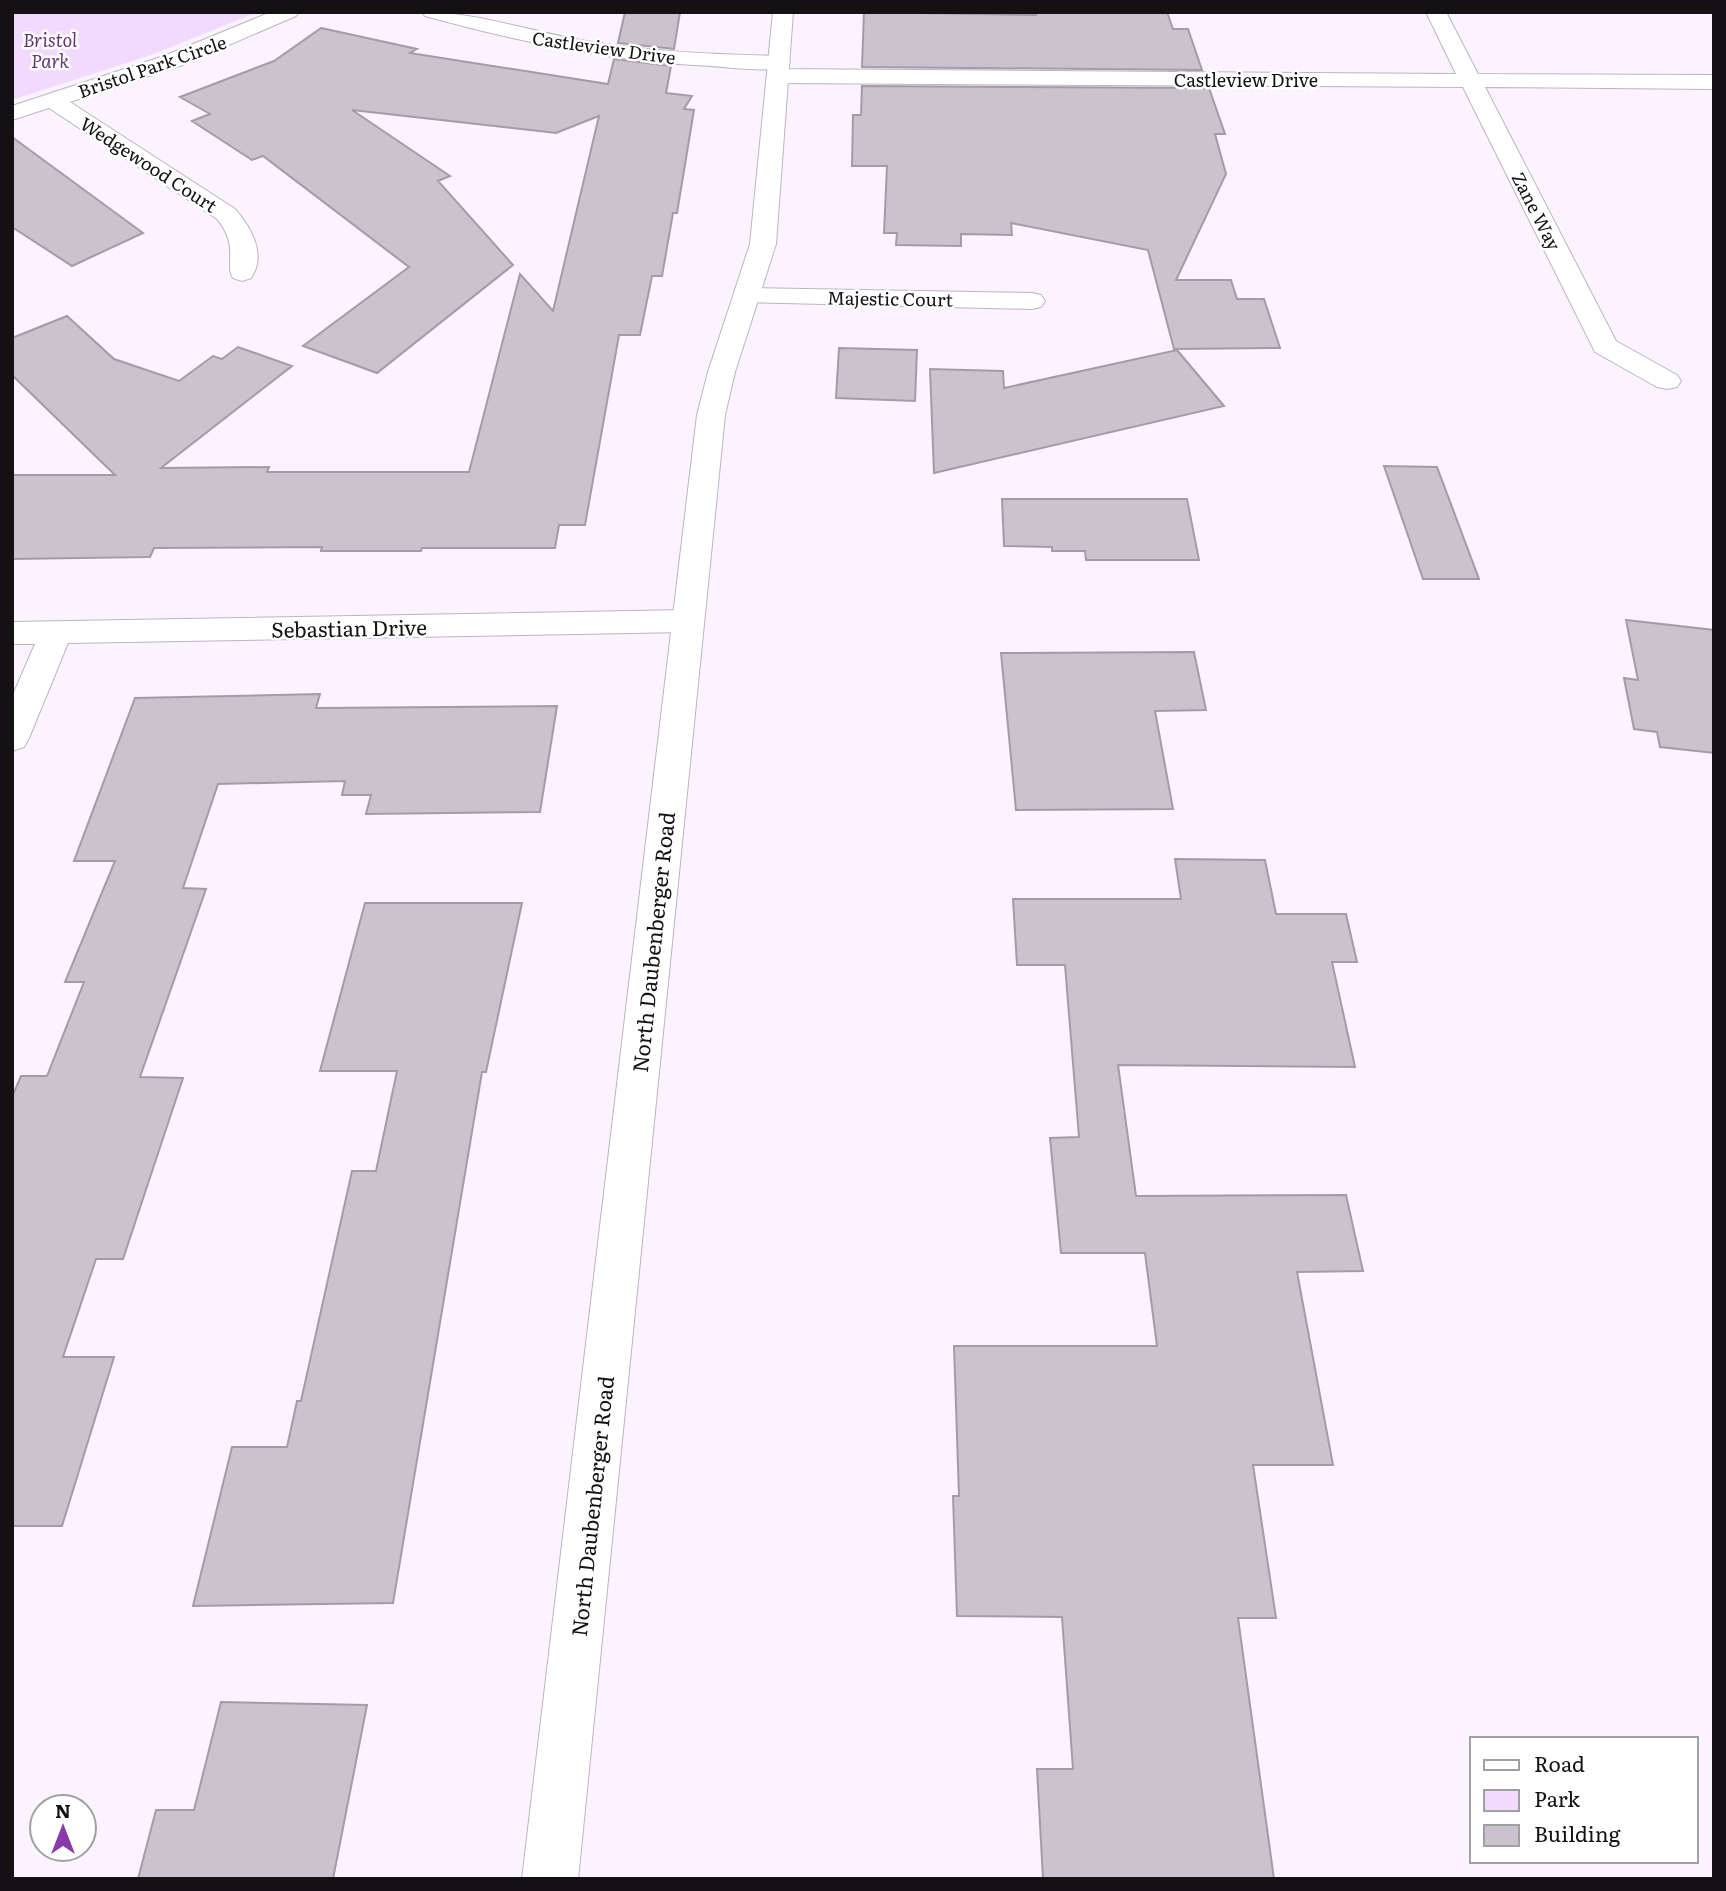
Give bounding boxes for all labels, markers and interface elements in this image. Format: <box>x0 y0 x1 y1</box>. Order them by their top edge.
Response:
street label: Castleview Drive <box>531 24 677 70</box>
park label: Bristol Park <box>23 26 78 74</box>
street label: Bristol Park Circle <box>74 28 230 104</box>
street label: Castleview Drive <box>1174 66 1318 93</box>
street label: Wedgewood Court <box>75 110 223 219</box>
street label: Zane Way <box>1506 167 1569 255</box>
street label: Majestic Court <box>827 283 954 313</box>
street label: Sebastian Drive <box>271 610 427 644</box>
street label: North Daubenberger Road <box>623 810 681 1074</box>
street label: North Daubenberger Road <box>562 1374 620 1638</box>
legend <box>1470 1737 1698 1863</box>
text: Road <box>1534 1747 1585 1778</box>
text: Park <box>1534 1782 1580 1813</box>
north arrow <box>28 1793 98 1863</box>
text: N <box>55 1796 71 1824</box>
text: Building <box>1534 1817 1621 1848</box>

